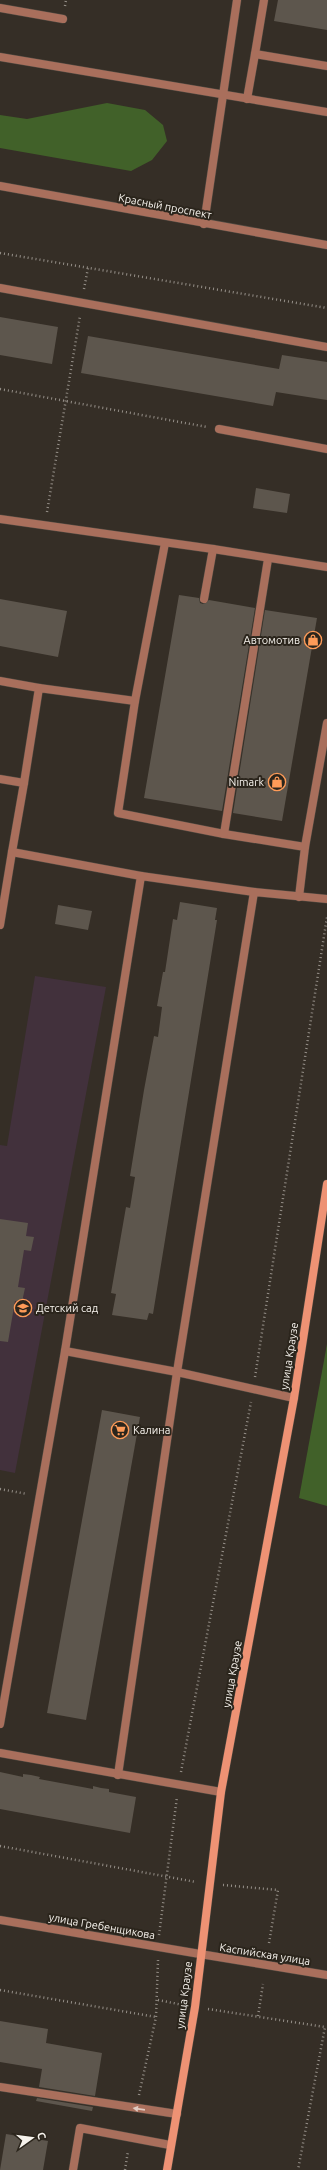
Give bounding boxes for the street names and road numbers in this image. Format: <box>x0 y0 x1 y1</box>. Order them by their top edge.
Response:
street label: Красный проспект <box>117 191 213 221</box>
street label: улица Краузе <box>278 1321 300 1391</box>
street label: улица Краузе <box>220 1639 244 1709</box>
street label: улица Гребенщикова <box>48 1911 156 1941</box>
street label: Каспийская улица <box>219 1941 311 1967</box>
street label: улица Краузе <box>174 1960 194 2030</box>

